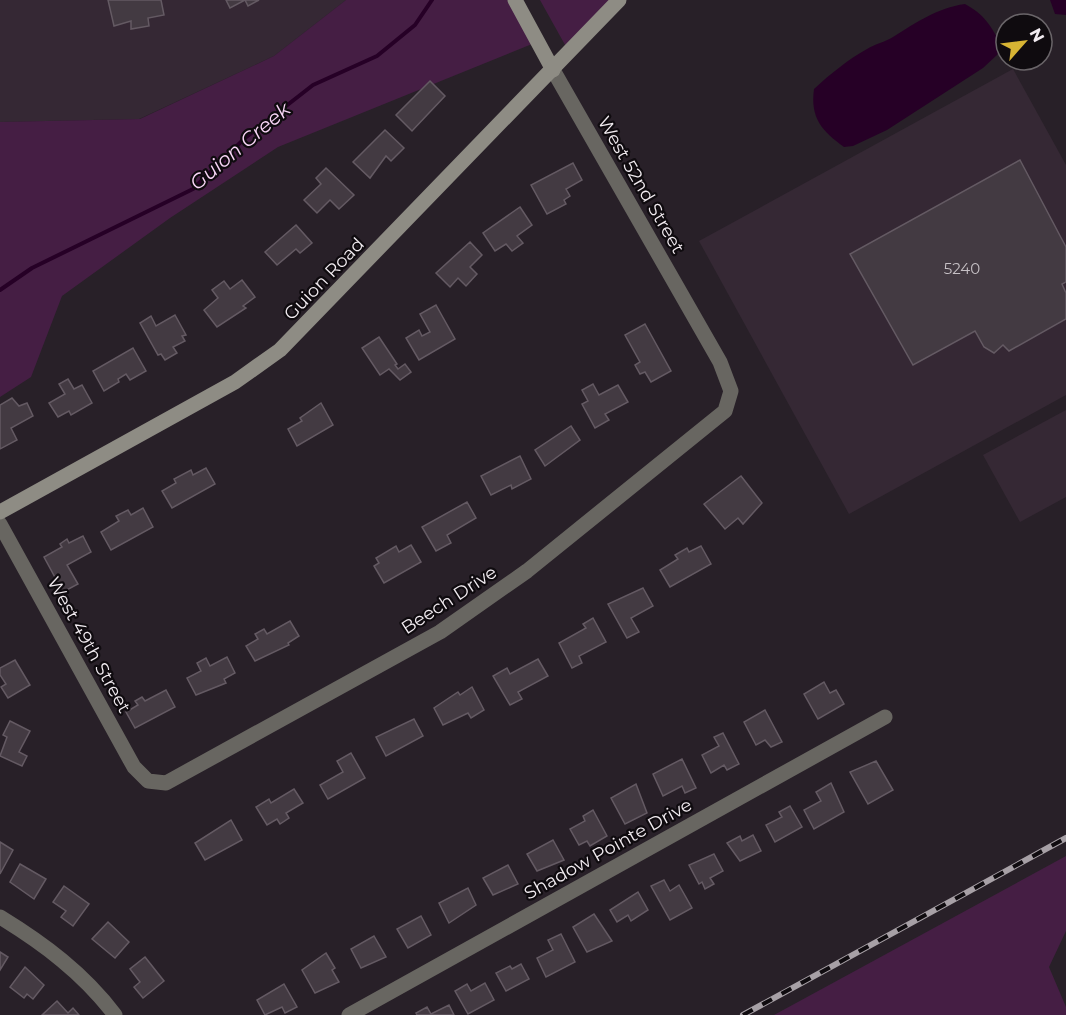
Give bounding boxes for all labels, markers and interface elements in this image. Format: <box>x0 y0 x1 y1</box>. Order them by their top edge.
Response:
north arrow <box>994 12 1054 72</box>
text: N <box>1025 25 1048 45</box>
water label: Guion Creek <box>185 96 296 195</box>
street label: West 52nd Street <box>593 113 689 257</box>
street label: Guion Road <box>279 233 369 325</box>
house number: 5240 <box>944 259 980 278</box>
street label: Beech Drive <box>397 561 501 639</box>
street label: West 49th Street <box>42 573 136 717</box>
street label: Shadow Pointe Drive <box>520 794 696 904</box>

